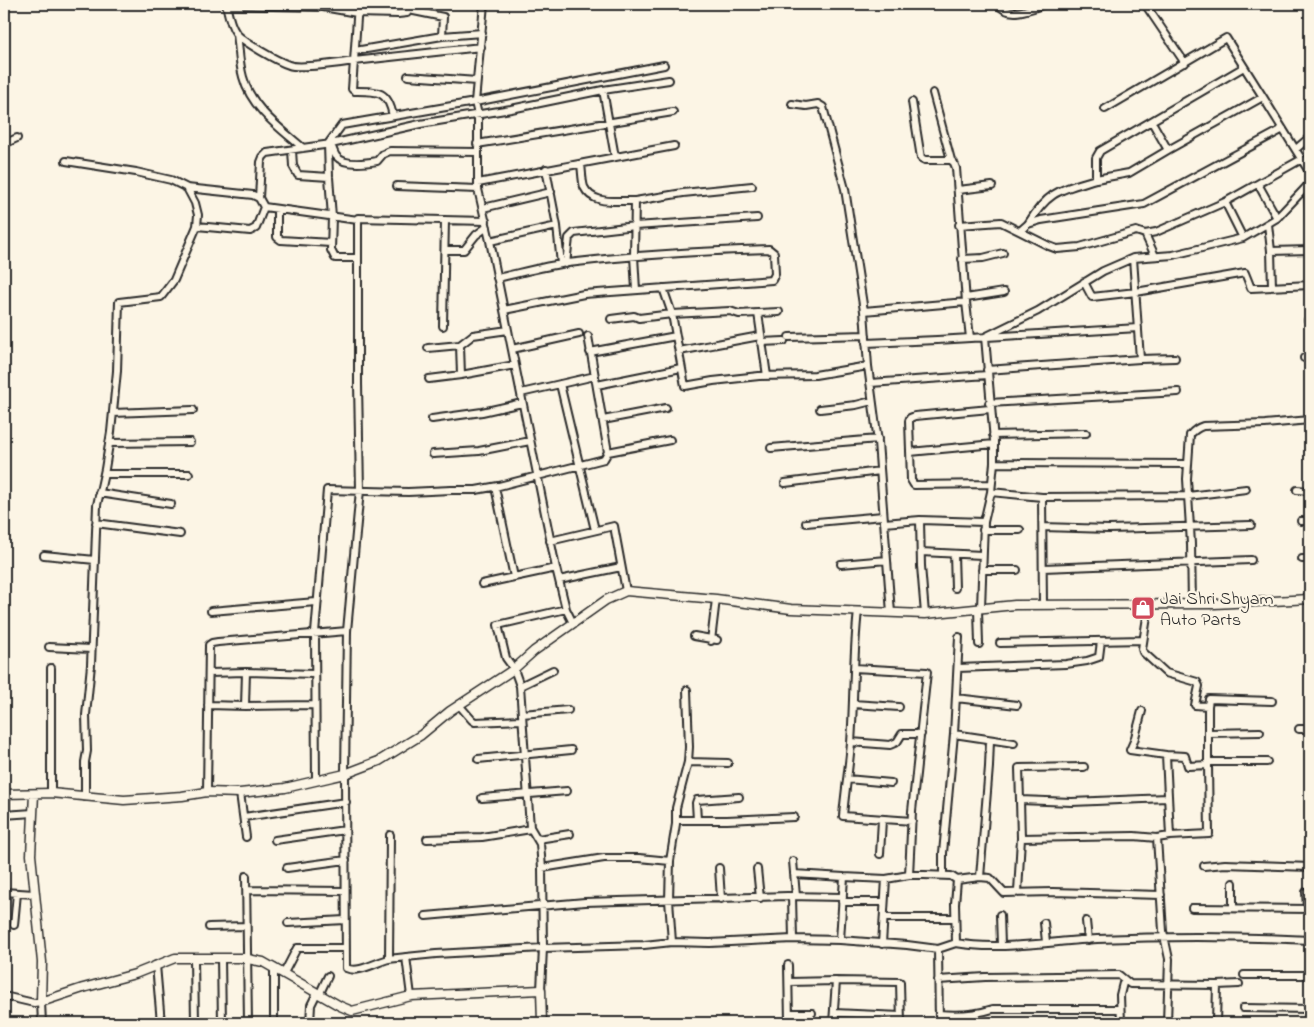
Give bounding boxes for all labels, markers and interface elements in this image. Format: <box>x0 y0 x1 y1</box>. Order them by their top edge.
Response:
place label: Jai Shri Shyam Auto Parts <box>1160 587 1274 634</box>
shop icon: Jai Shri Shyam Auto Parts <box>1130 595 1156 621</box>

